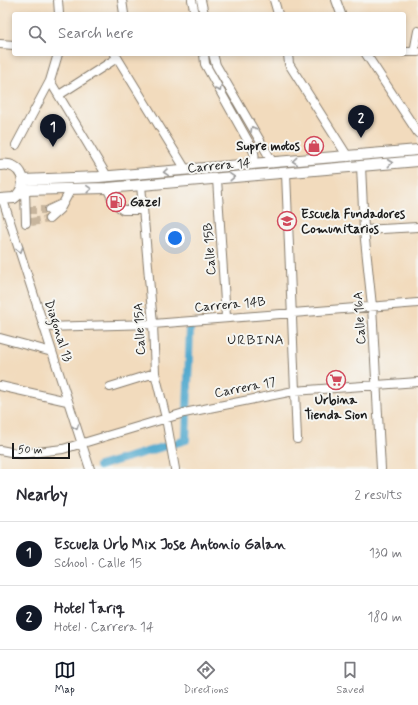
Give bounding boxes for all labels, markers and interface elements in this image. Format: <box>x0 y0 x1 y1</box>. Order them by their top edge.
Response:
search box <box>12 12 406 56</box>
icon: search <box>26 23 48 45</box>
text: Search here <box>58 24 134 44</box>
one-way arrow <box>215 85 222 92</box>
pin: 2 <box>348 105 374 138</box>
pin: 1 <box>40 114 66 147</box>
one-way arrow <box>250 126 258 133</box>
shop icon: Supre motos <box>303 135 325 157</box>
place label: Supre motos <box>236 138 300 155</box>
street label: Carrera 14 <box>187 155 251 177</box>
one-way arrow <box>292 156 299 165</box>
one-way arrow <box>387 159 393 168</box>
one-way arrow <box>163 167 169 176</box>
one-way arrow <box>229 173 235 182</box>
one-way arrow <box>86 184 92 193</box>
fuel station icon: Gazel <box>105 191 127 213</box>
place label: Gazel <box>130 194 161 211</box>
place label: Escuela Fundadores Comunitarios <box>301 206 405 238</box>
school or university icon: Escuela Fundadores Comunitarios <box>276 210 298 232</box>
street label: Calle 15B <box>200 222 220 276</box>
your location <box>165 228 185 248</box>
one-way arrow <box>15 246 23 253</box>
street label: Calle 16A <box>350 291 370 345</box>
street label: Carrera 14B <box>194 293 266 317</box>
street label: Diagonal 13 <box>38 298 76 365</box>
street label: Calle 15A <box>130 302 150 356</box>
district label: URBINA <box>227 331 285 349</box>
supermarket icon: Urbina Tienda Sion <box>325 369 347 391</box>
street label: Carrera 17 <box>213 374 278 402</box>
place label: Urbina Tienda Sion <box>305 392 367 424</box>
one-way arrow <box>71 423 80 430</box>
scale bar <box>12 441 70 460</box>
text: 50 m <box>18 443 43 457</box>
text: Nearby <box>16 484 68 506</box>
text: 2 results <box>355 487 402 504</box>
text: Escuela Urb Mix Jose Antonio Galan <box>54 535 286 555</box>
text: 1 <box>26 545 32 562</box>
text: 130 m <box>369 545 402 562</box>
text: School · Calle 15 <box>54 555 142 572</box>
text: Hotel Tariq <box>54 599 125 619</box>
text: 2 <box>26 609 32 626</box>
text: 180 m <box>367 609 402 626</box>
text: Hotel · Carrera 14 <box>54 619 154 636</box>
tab: Map <box>54 659 76 697</box>
tab: Directions <box>183 659 229 697</box>
tab: Saved <box>336 659 364 697</box>

